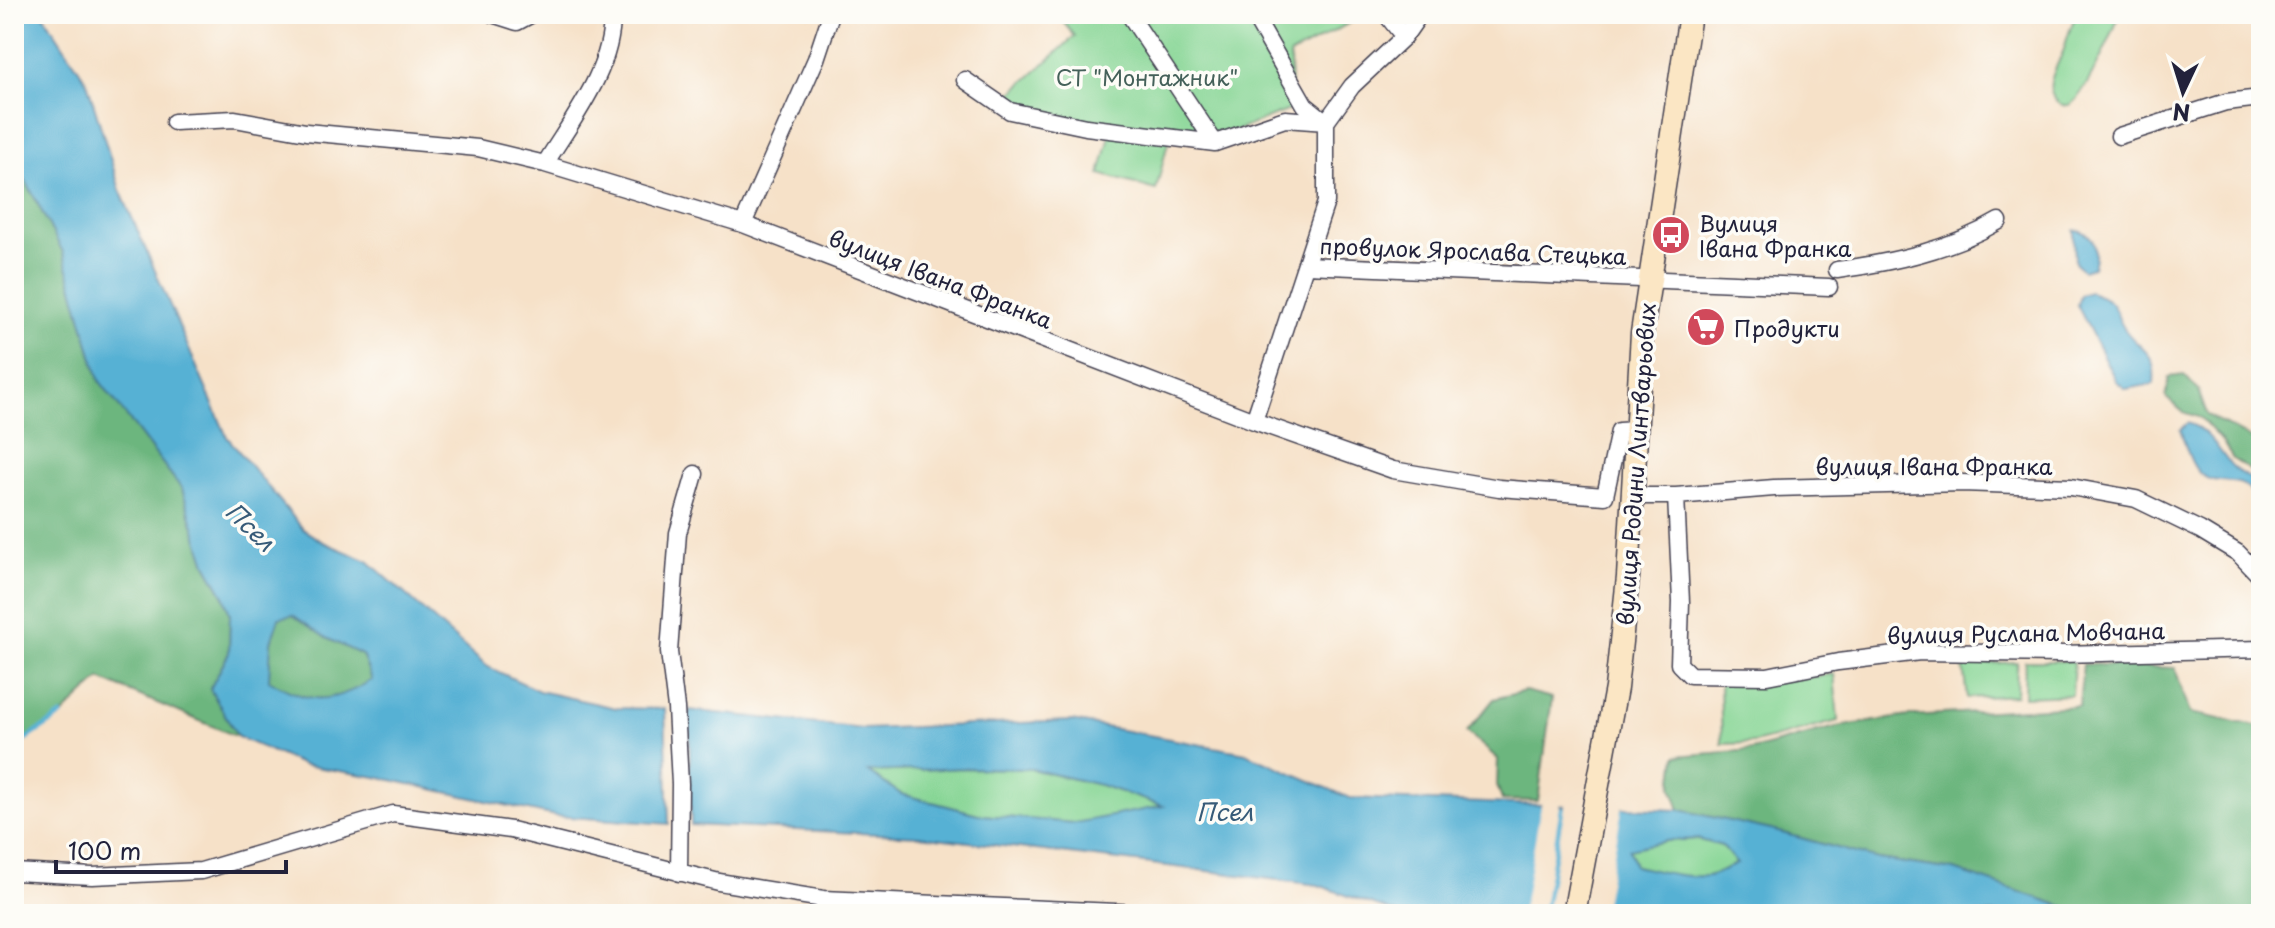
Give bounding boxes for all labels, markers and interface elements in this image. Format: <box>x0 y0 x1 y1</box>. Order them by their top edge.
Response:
north arrow <box>2143 52 2223 132</box>
park label: СТ "Монтажник" <box>1056 60 1238 93</box>
text: N <box>2172 96 2191 131</box>
place label: Вулиця Івана Франка <box>1699 206 1852 264</box>
bus stop icon: Вулиця Івана Франка <box>1650 214 1692 256</box>
street label: вулиця Івана Франка <box>825 220 1058 336</box>
street label: провулок Ярослава Стецька <box>1319 228 1627 272</box>
street label: вулиця Родини Линтварьових <box>1607 301 1663 627</box>
supermarket icon: Продукти <box>1685 306 1727 348</box>
place label: Продукти <box>1734 311 1840 344</box>
street label: вулиця Івана Франка <box>1816 449 2053 482</box>
water label: Псел <box>218 493 284 559</box>
street label: вулиця Руслана Мовчана <box>1887 613 2165 651</box>
water label: Псел <box>1197 793 1254 829</box>
scale bar <box>56 824 286 874</box>
text: 100 m <box>68 832 141 868</box>

